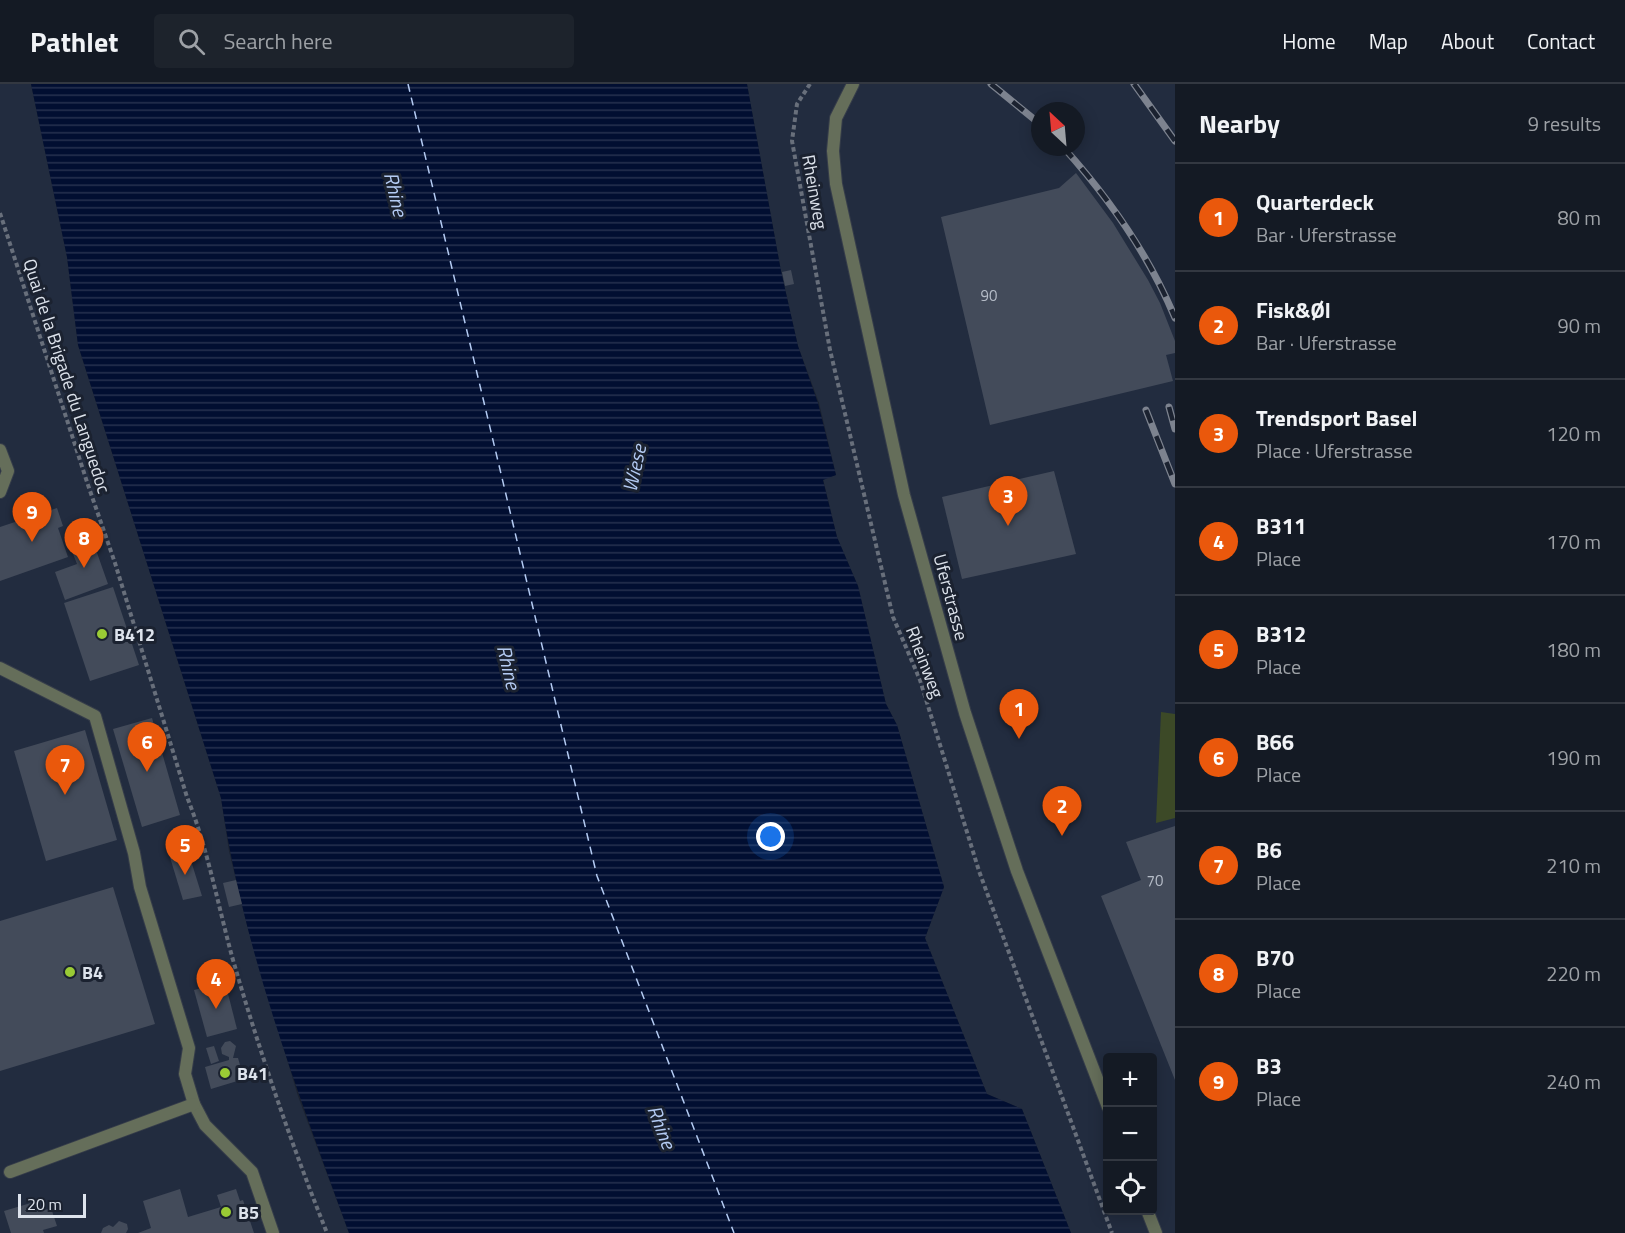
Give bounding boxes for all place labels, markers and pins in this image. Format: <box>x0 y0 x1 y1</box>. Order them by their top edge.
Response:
pin: 3 <box>988 476 1028 526</box>
pin: 9 <box>12 492 51 542</box>
pin: 8 <box>64 518 104 568</box>
place label: B412 <box>114 621 155 648</box>
marker: B412 <box>95 627 109 641</box>
pin: 1 <box>1000 690 1038 739</box>
pin: 6 <box>128 722 166 772</box>
pin: 7 <box>46 746 84 795</box>
pin: 2 <box>1042 786 1082 836</box>
pin: 5 <box>166 826 204 875</box>
place label: B4 <box>82 959 103 986</box>
pin: 4 <box>196 960 236 1009</box>
marker: B4 <box>63 965 77 979</box>
place label: B41 <box>237 1060 268 1087</box>
marker: B41 <box>218 1066 232 1080</box>
place label: B5 <box>238 1199 259 1226</box>
marker: B5 <box>219 1205 233 1219</box>

